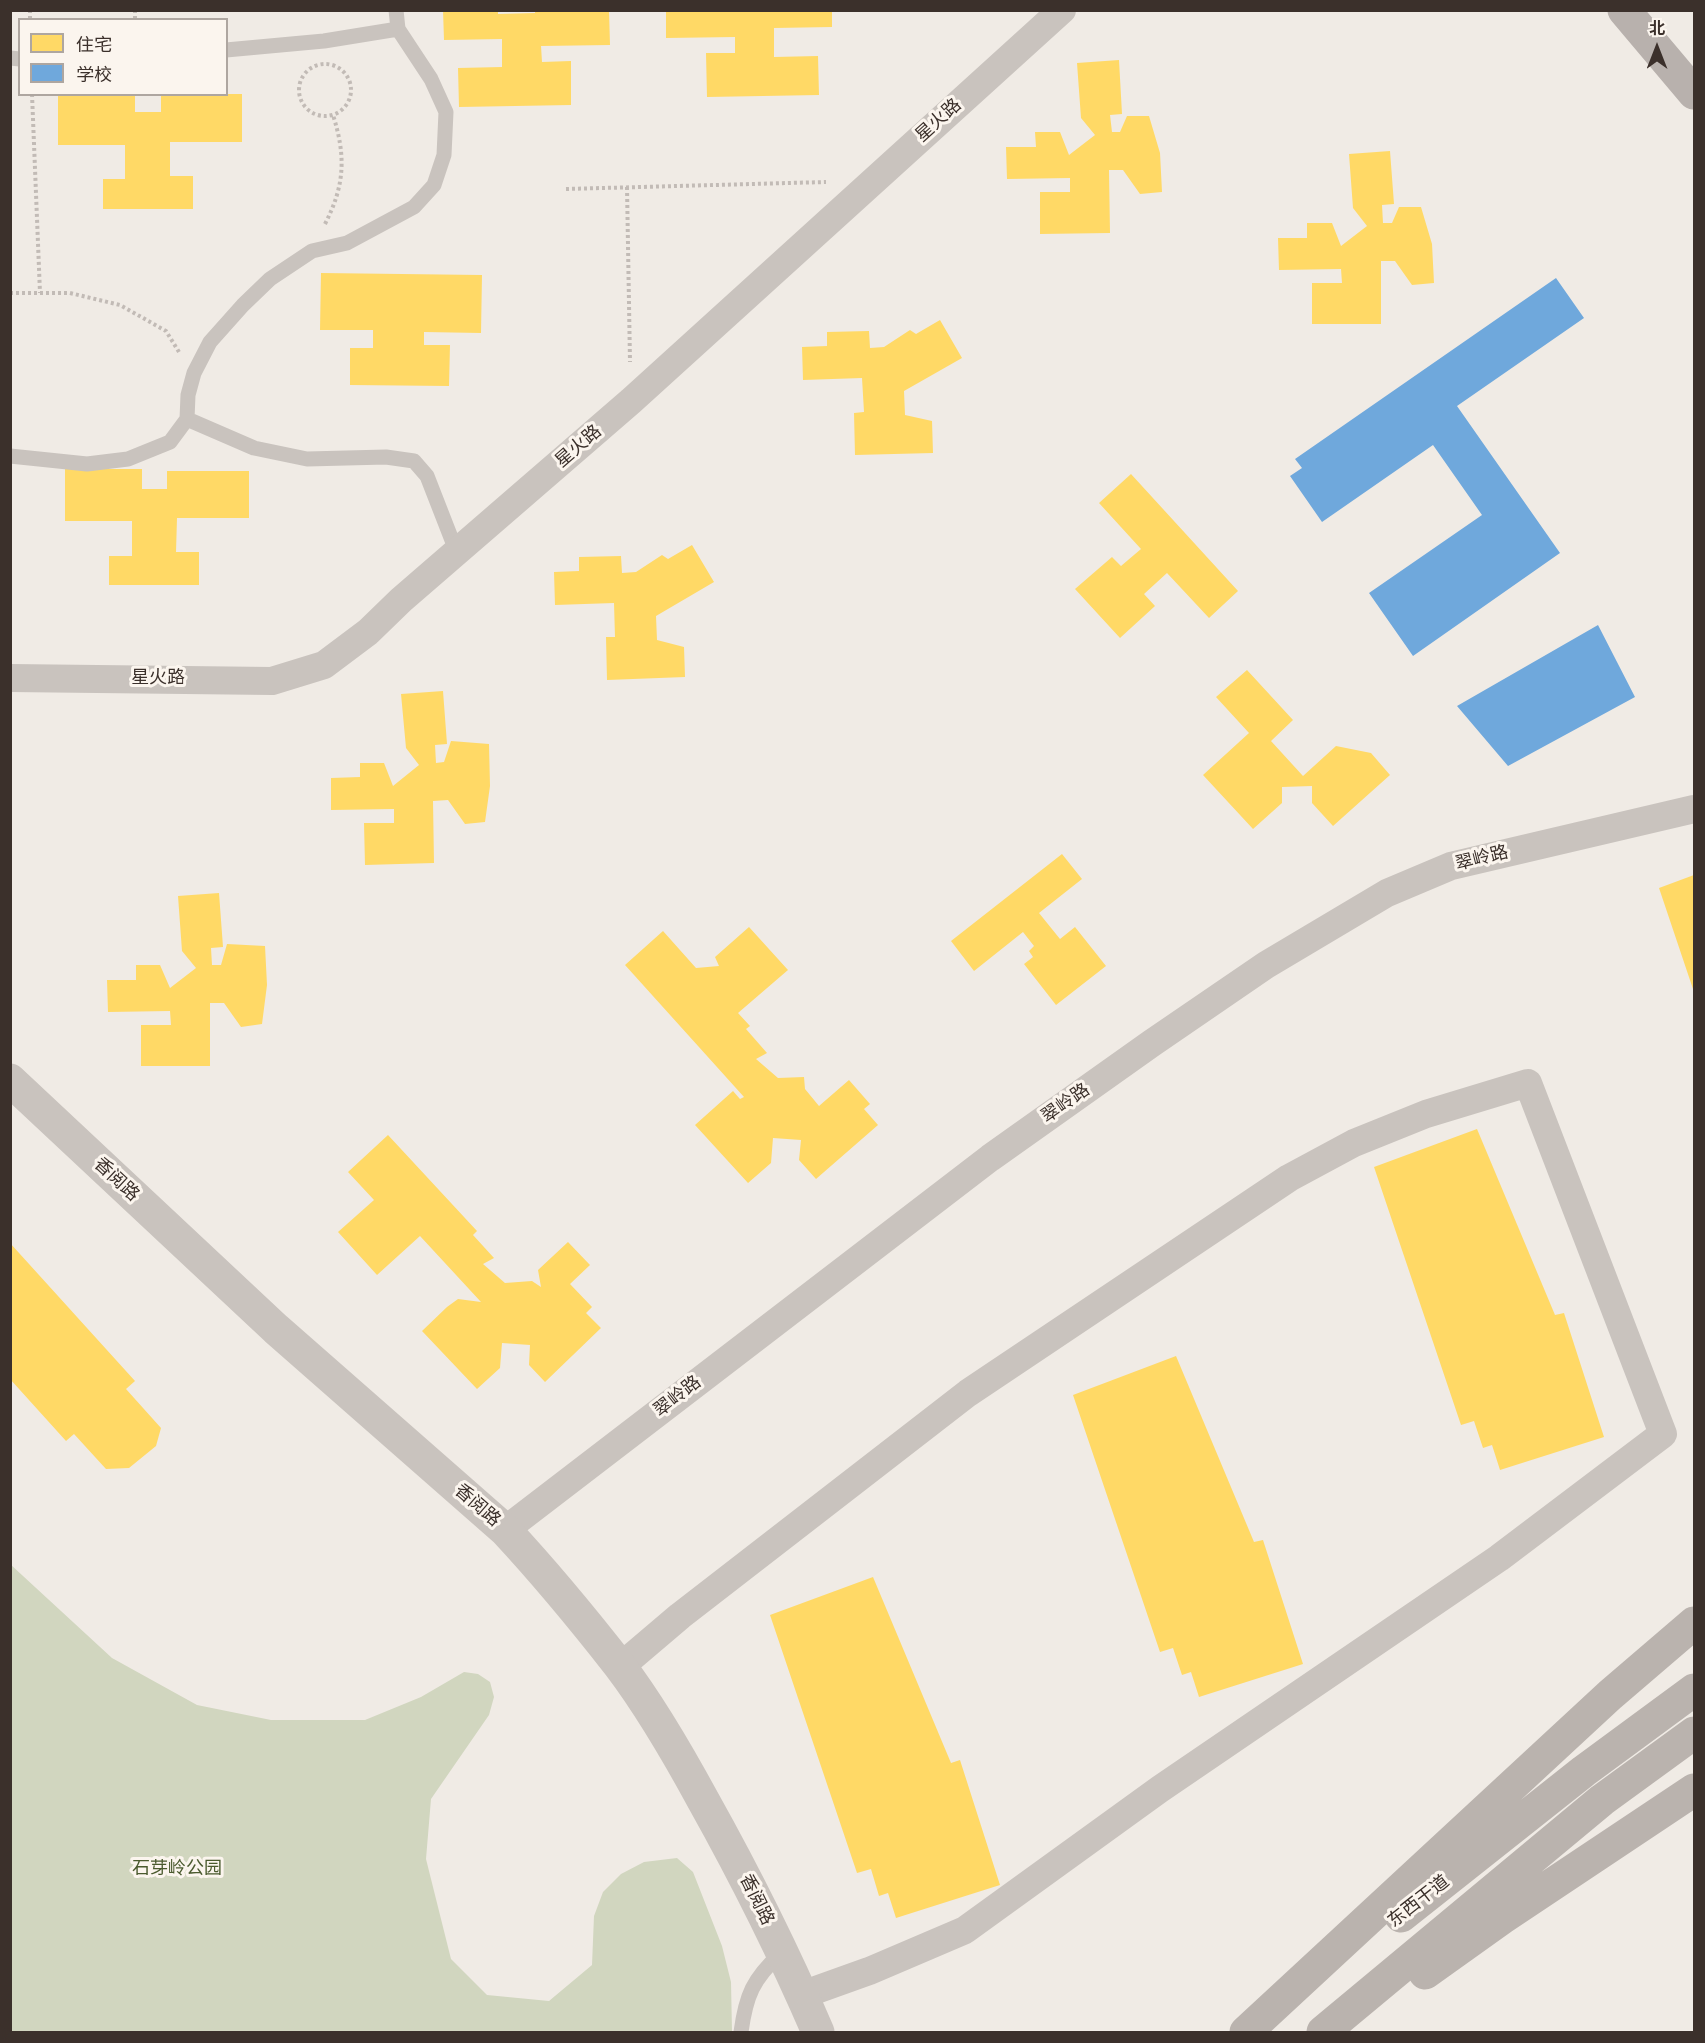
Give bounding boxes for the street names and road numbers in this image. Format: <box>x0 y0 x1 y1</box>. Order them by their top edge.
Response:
street label: 星火路 <box>912 95 966 147</box>
street label: 星火路 <box>552 421 606 473</box>
street label: 星火路 <box>131 667 185 689</box>
street label: 翠岭路 <box>1453 842 1511 876</box>
street label: 翠岭路 <box>1038 1080 1094 1128</box>
street label: 香阅路 <box>89 1154 143 1206</box>
street label: 翠岭路 <box>650 1372 706 1422</box>
street label: 香阅路 <box>450 1480 504 1532</box>
street label: 香阅路 <box>734 1871 778 1929</box>
street label: 东西干道 <box>1384 1871 1454 1933</box>

